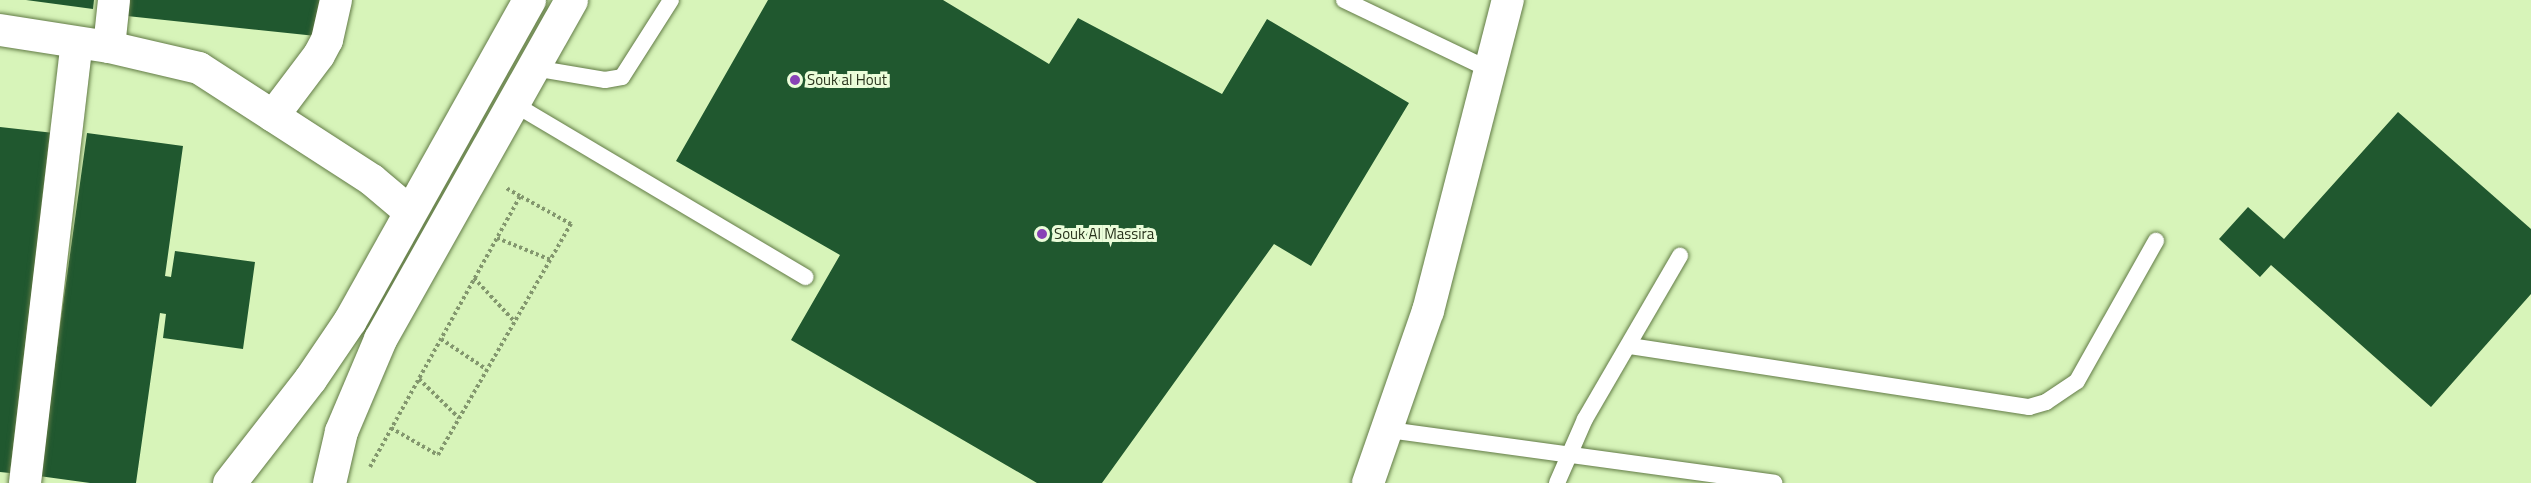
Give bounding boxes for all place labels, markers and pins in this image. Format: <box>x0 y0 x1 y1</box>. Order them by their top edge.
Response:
place label: Souk al Hout <box>807 71 887 89</box>
marker: Souk al Hout <box>788 73 802 87</box>
place label: Souk Al Massira <box>1054 225 1154 243</box>
marker: Souk Al Massira <box>1035 227 1049 241</box>

